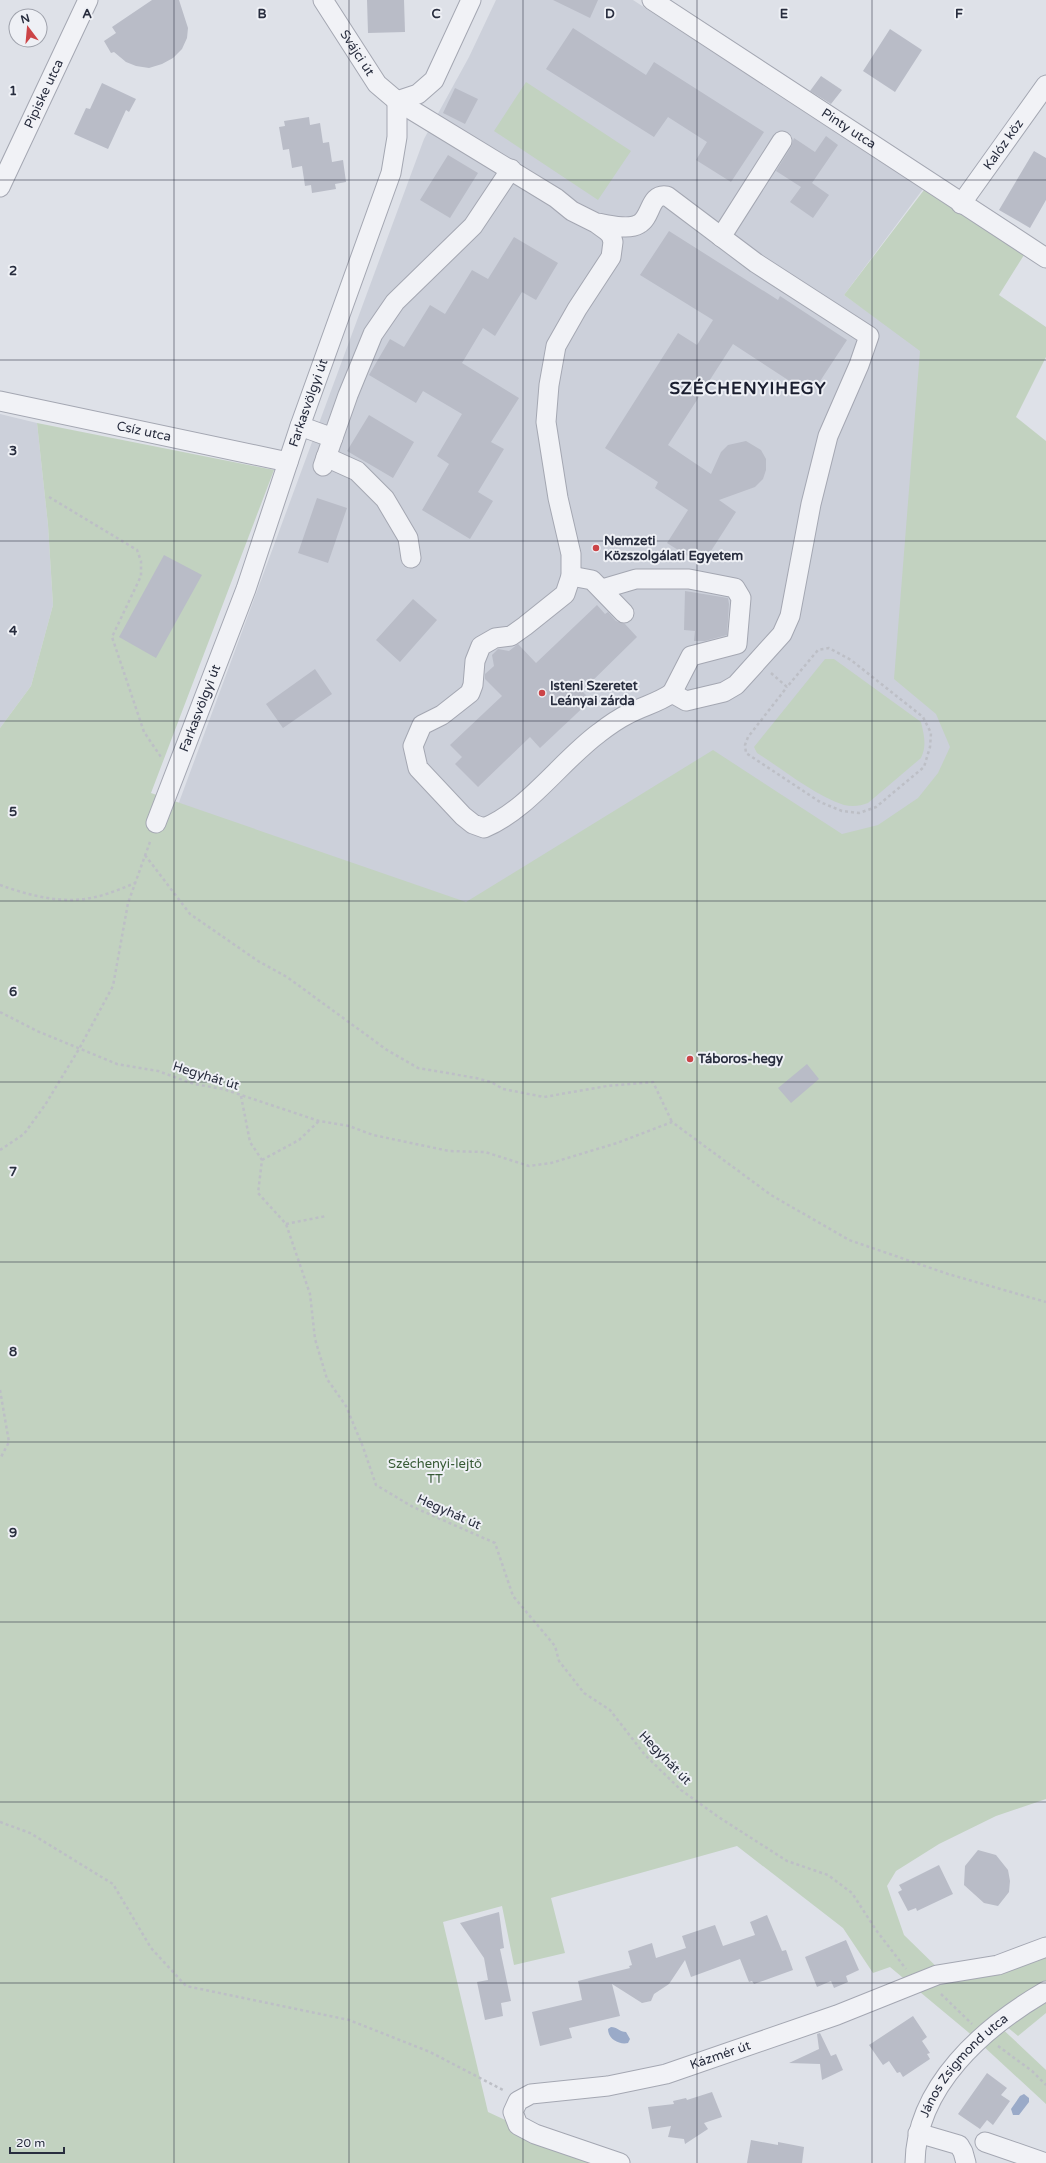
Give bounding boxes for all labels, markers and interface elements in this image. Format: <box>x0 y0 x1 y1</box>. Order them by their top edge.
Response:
text: A <box>82 6 92 22</box>
text: B <box>257 6 267 22</box>
text: C <box>431 6 441 22</box>
text: D <box>605 6 615 22</box>
text: E <box>780 6 788 22</box>
text: F <box>955 6 963 22</box>
north arrow <box>8 8 48 48</box>
text: N <box>19 11 31 26</box>
street label: Svájci út <box>336 27 378 79</box>
street label: Pipiske utca <box>21 57 67 131</box>
text: 1 <box>9 83 17 99</box>
street label: Pinty utca <box>818 105 879 152</box>
street label: Kalóz köz <box>980 116 1027 173</box>
text: 2 <box>9 263 17 279</box>
street label: Farkasvölgyi út <box>286 357 331 449</box>
district label: SZÉCHENYIHEGY <box>669 378 827 399</box>
street label: Csíz utca <box>115 418 173 445</box>
text: 3 <box>9 443 17 459</box>
place label: Nemzeti Közszolgálati Egyetem <box>604 533 743 564</box>
marker: Nemzeti Közszolgálati Egyetem <box>591 543 601 553</box>
text: 4 <box>9 623 18 639</box>
street label: Farkasvölgyi út <box>176 662 224 754</box>
place label: Isteni Szeretet Leányai zárda <box>550 678 638 709</box>
marker: Isteni Szeretet Leányai zárda <box>537 688 547 698</box>
text: 5 <box>9 804 17 820</box>
text: 6 <box>9 984 17 1000</box>
place label: Táboros-hegy <box>697 1051 783 1067</box>
marker: Táboros-hegy <box>685 1054 695 1064</box>
street label: Hegyhát út <box>171 1058 241 1094</box>
text: 7 <box>9 1164 17 1180</box>
text: 8 <box>9 1344 17 1360</box>
park label: Széchenyi-lejtő TT <box>388 1456 482 1487</box>
street label: Hegyhát út <box>414 1491 484 1533</box>
text: 9 <box>9 1525 17 1541</box>
street label: Hegyhát út <box>635 1728 695 1788</box>
street label: János Zsigmond utca <box>916 2010 1011 2120</box>
street label: Kázmér út <box>688 2037 753 2073</box>
scale bar <box>10 2129 64 2155</box>
text: 20 m <box>16 2136 45 2150</box>

